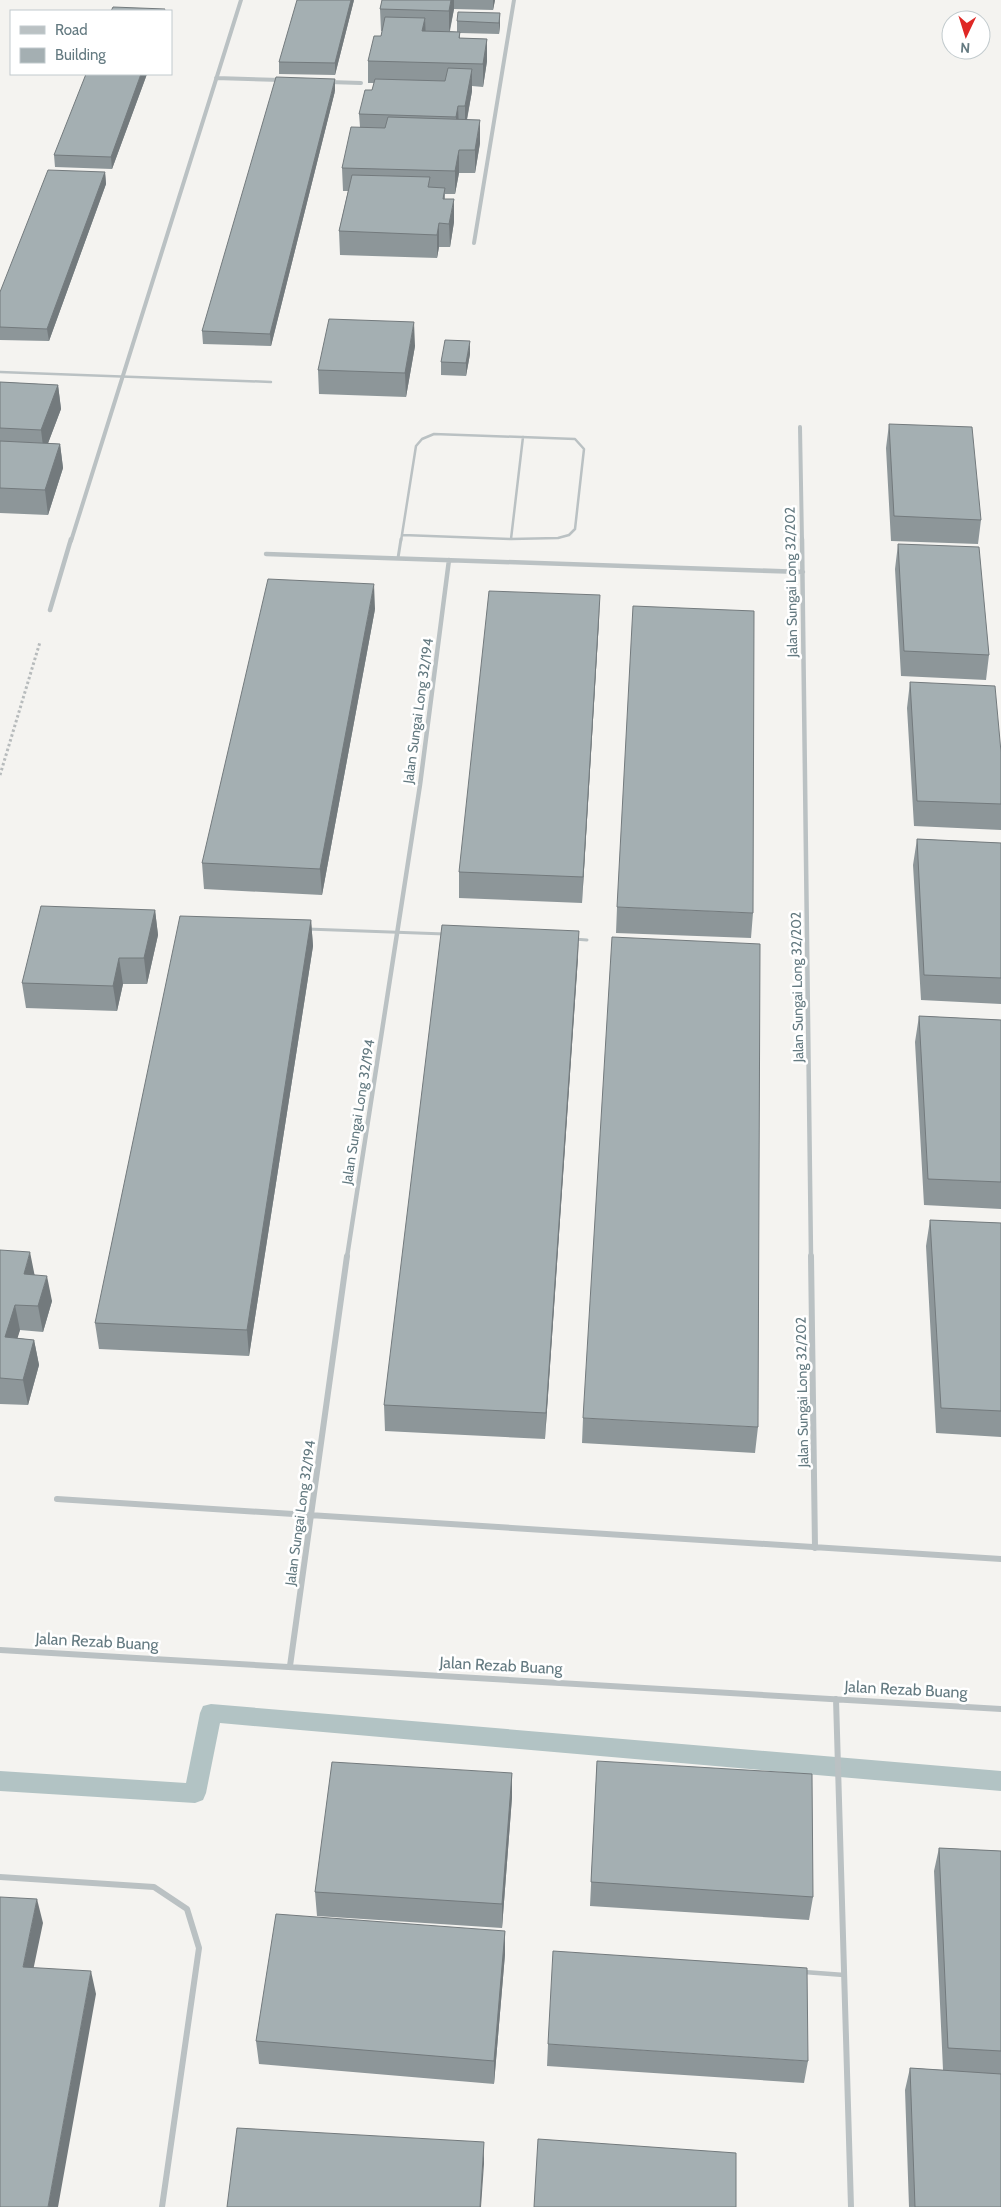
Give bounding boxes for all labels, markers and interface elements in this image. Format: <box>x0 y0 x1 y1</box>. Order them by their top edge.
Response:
legend <box>10 10 172 75</box>
north arrow <box>941 10 991 60</box>
text: Road <box>55 21 88 39</box>
text: N <box>960 39 971 57</box>
text: Building <box>55 46 106 64</box>
street label: Jalan Sungai Long 32/202 <box>781 507 801 658</box>
street label: Jalan Sungai Long 32/194 <box>399 637 437 786</box>
street label: Jalan Sungai Long 32/202 <box>787 912 807 1063</box>
street label: Jalan Sungai Long 32/194 <box>337 1038 378 1187</box>
street label: Jalan Sungai Long 32/202 <box>792 1317 812 1468</box>
street label: Jalan Sungai Long 32/194 <box>281 1439 319 1588</box>
street label: Jalan Rezab Buang <box>34 1629 160 1654</box>
street label: Jalan Rezab Buang <box>438 1653 564 1678</box>
street label: Jalan Rezab Buang <box>843 1677 969 1702</box>

